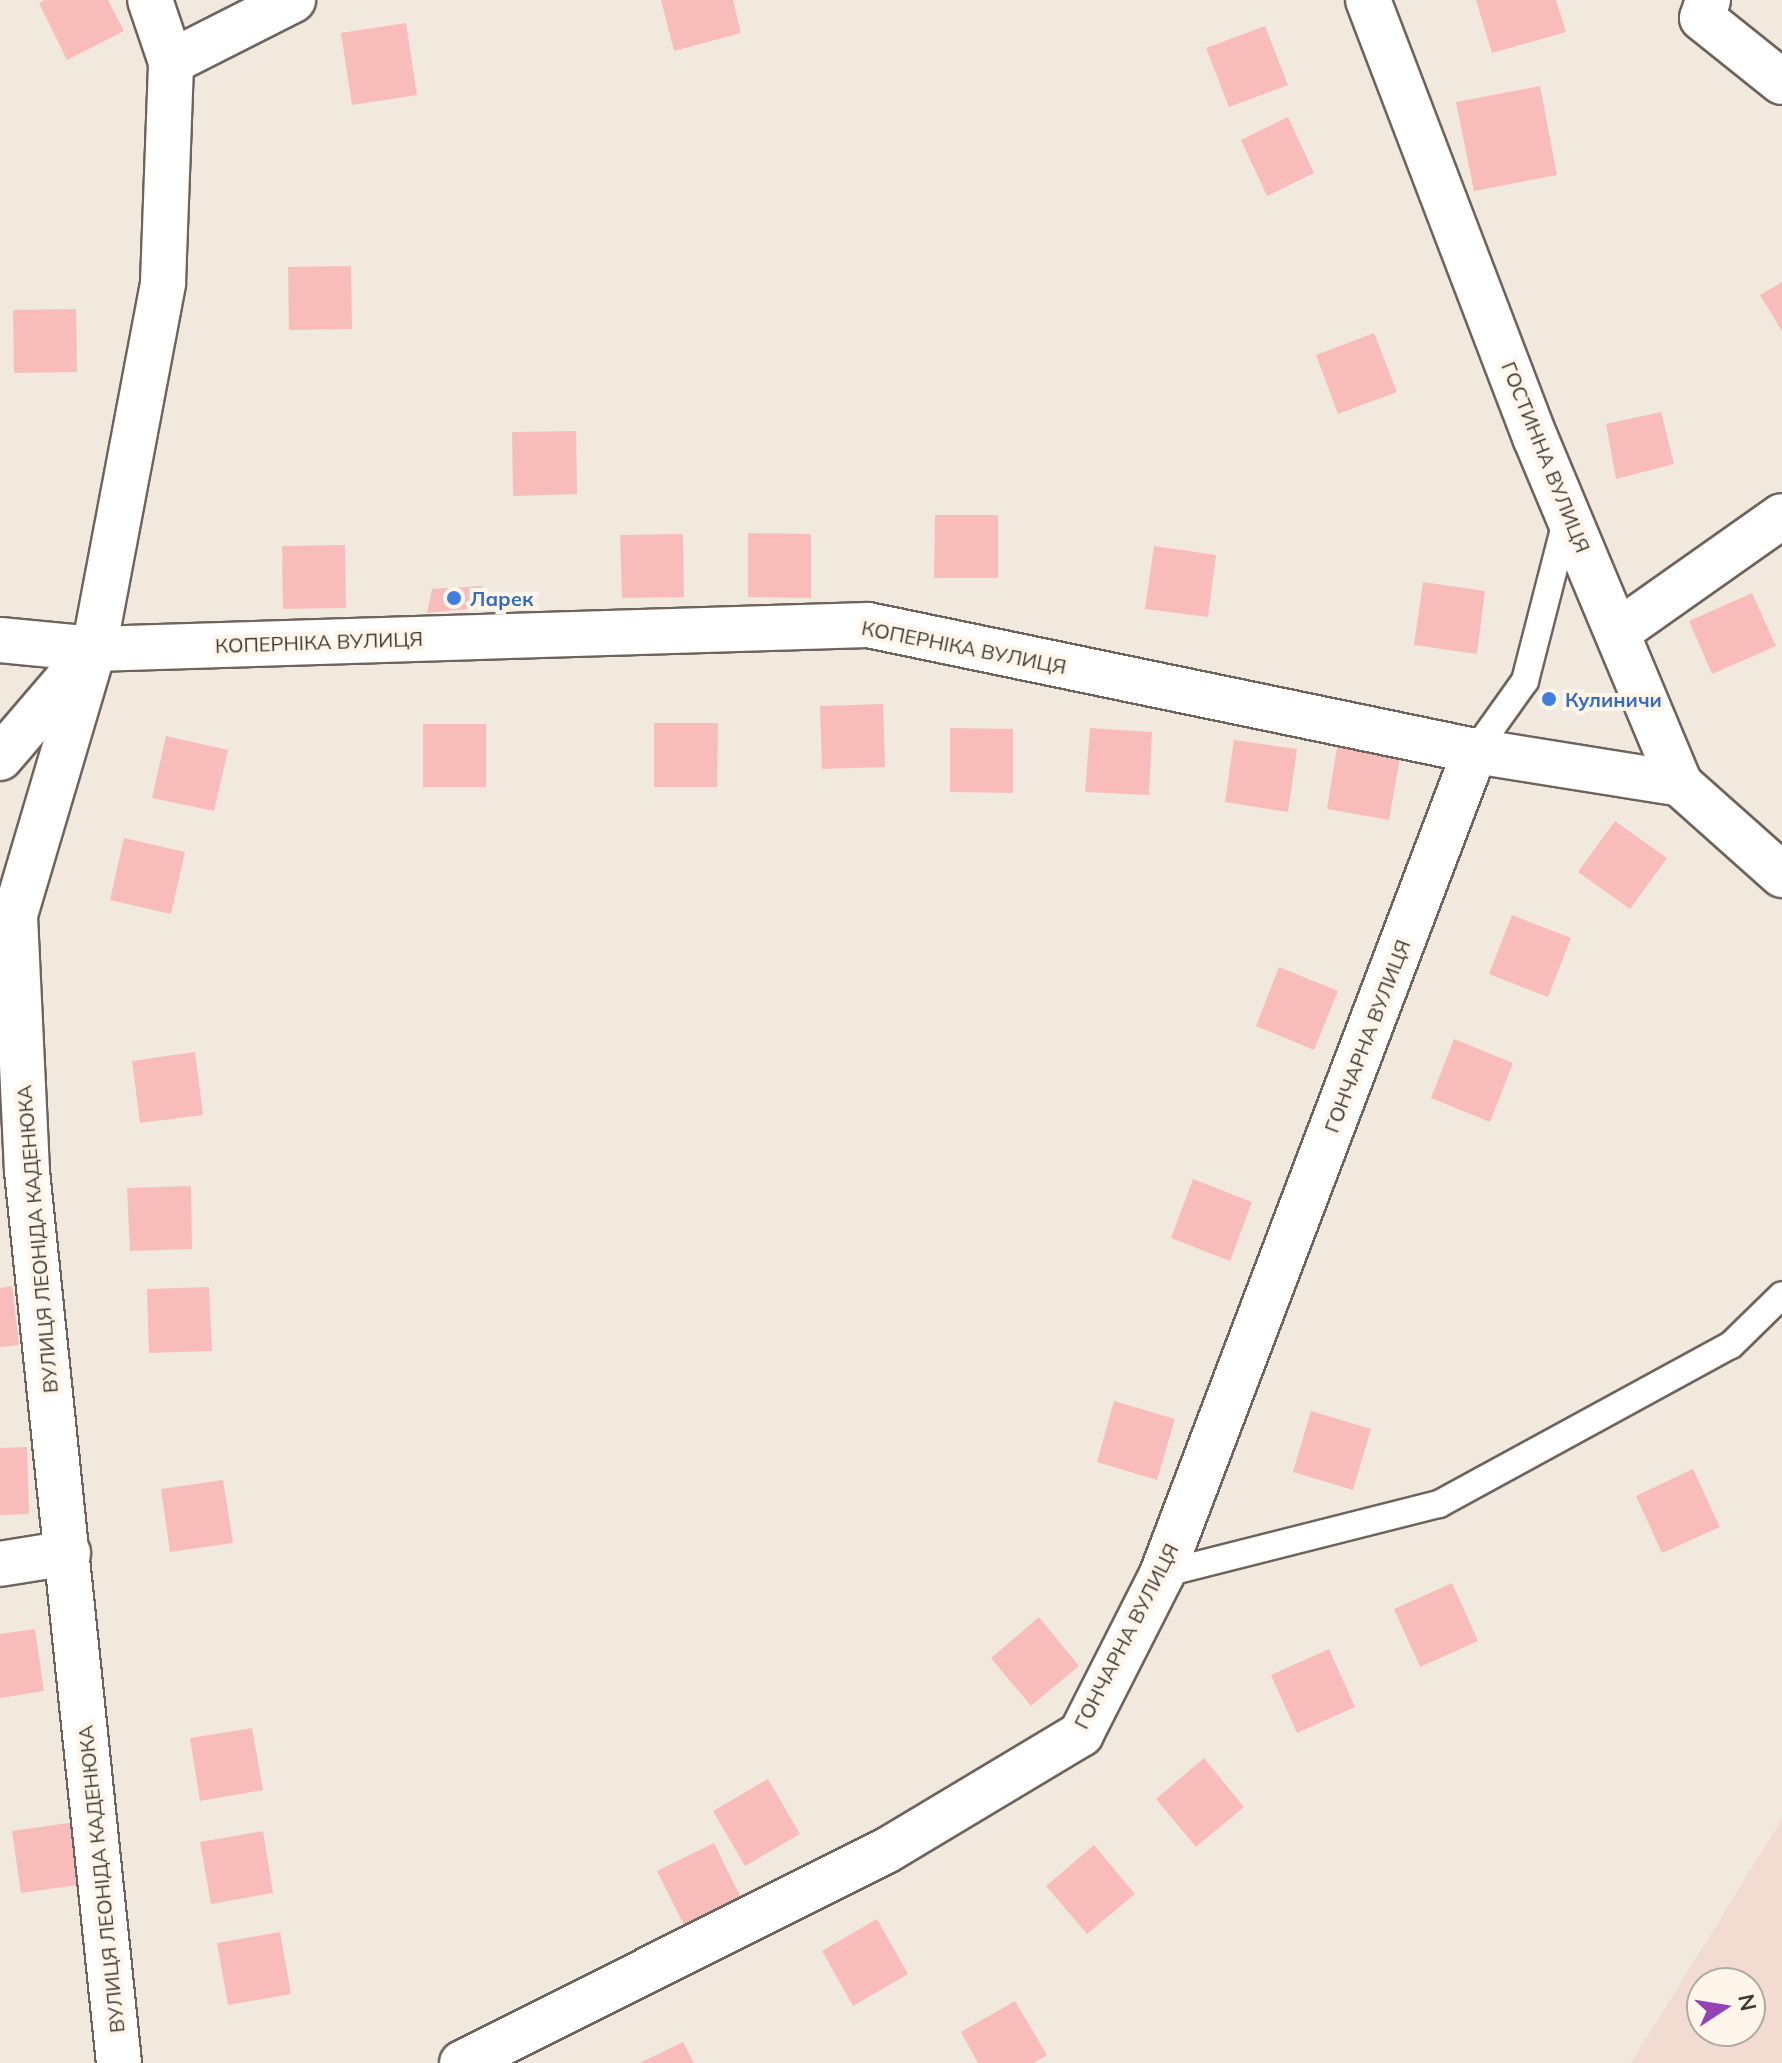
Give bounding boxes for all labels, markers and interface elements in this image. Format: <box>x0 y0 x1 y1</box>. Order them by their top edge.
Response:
street label: ГОСТИННА ВУЛИЦЯ <box>1497 358 1595 556</box>
place label: Ларек <box>470 586 533 610</box>
marker: Ларек <box>445 589 463 607</box>
street label: КОПЕРНІКА ВУЛИЦЯ <box>860 615 1068 679</box>
street label: КОПЕРНІКА ВУЛИЦЯ <box>215 626 423 658</box>
place label: Кулиничи <box>1565 687 1662 711</box>
marker: Кулиничи <box>1540 690 1558 708</box>
street label: ГОНЧАРНА ВУЛИЦЯ <box>1319 936 1415 1136</box>
street label: ВУЛИЦЯ ЛЕОНІДА КАДЕНЮКА <box>12 1084 62 1394</box>
street label: ГОНЧАРНА ВУЛИЦЯ <box>1069 1539 1183 1733</box>
street label: ВУЛИЦЯ ЛЕОНІДА КАДЕНЮКА <box>73 1724 129 2034</box>
north arrow <box>1686 1967 1766 2047</box>
text: N <box>1732 1991 1763 2013</box>

